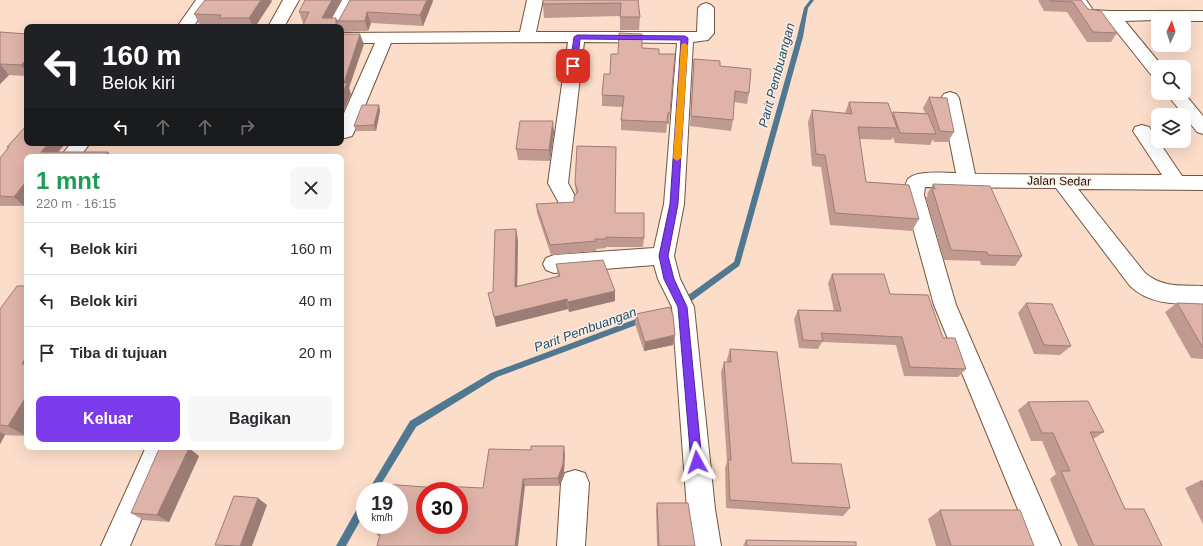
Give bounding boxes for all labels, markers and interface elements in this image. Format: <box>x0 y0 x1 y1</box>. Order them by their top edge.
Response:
north arrow <box>1151 12 1191 52</box>
map controls <box>1151 12 1191 148</box>
water label: Parit Pembuangan <box>755 21 798 129</box>
icon: left <box>36 40 88 92</box>
text: 160 m <box>102 40 181 71</box>
pin <box>556 49 590 83</box>
icon: arrive <box>562 55 584 77</box>
button: search <box>1151 60 1191 100</box>
text: Belok kiri <box>102 73 175 93</box>
button: layers <box>1151 108 1191 148</box>
icon: left <box>110 116 132 138</box>
icon: ahead <box>152 116 174 138</box>
icon: ahead <box>194 116 216 138</box>
icon: right <box>236 116 258 138</box>
text: 1 mnt <box>36 167 100 194</box>
button: close <box>290 167 332 209</box>
street label: Jalan Sedar <box>1027 173 1091 189</box>
text: 220 m · 16:15 <box>36 196 116 211</box>
icon: left <box>36 238 58 260</box>
text: Belok kiri <box>70 240 138 257</box>
text: 160 m <box>290 240 332 257</box>
icon: left <box>36 290 58 312</box>
text: Belok kiri <box>70 292 138 309</box>
text: 40 m <box>299 292 332 309</box>
water label: Parit Pembuangan <box>532 304 638 355</box>
icon: arrive <box>36 342 58 364</box>
text: Tiba di tujuan <box>70 344 167 361</box>
text: 20 m <box>299 344 332 361</box>
button: Keluar <box>36 396 180 442</box>
button: Bagikan <box>188 396 332 442</box>
position arrow <box>676 441 718 483</box>
speed limit sign: 30 <box>416 482 468 534</box>
text: 19 <box>371 492 393 514</box>
text: km/h <box>371 512 393 523</box>

